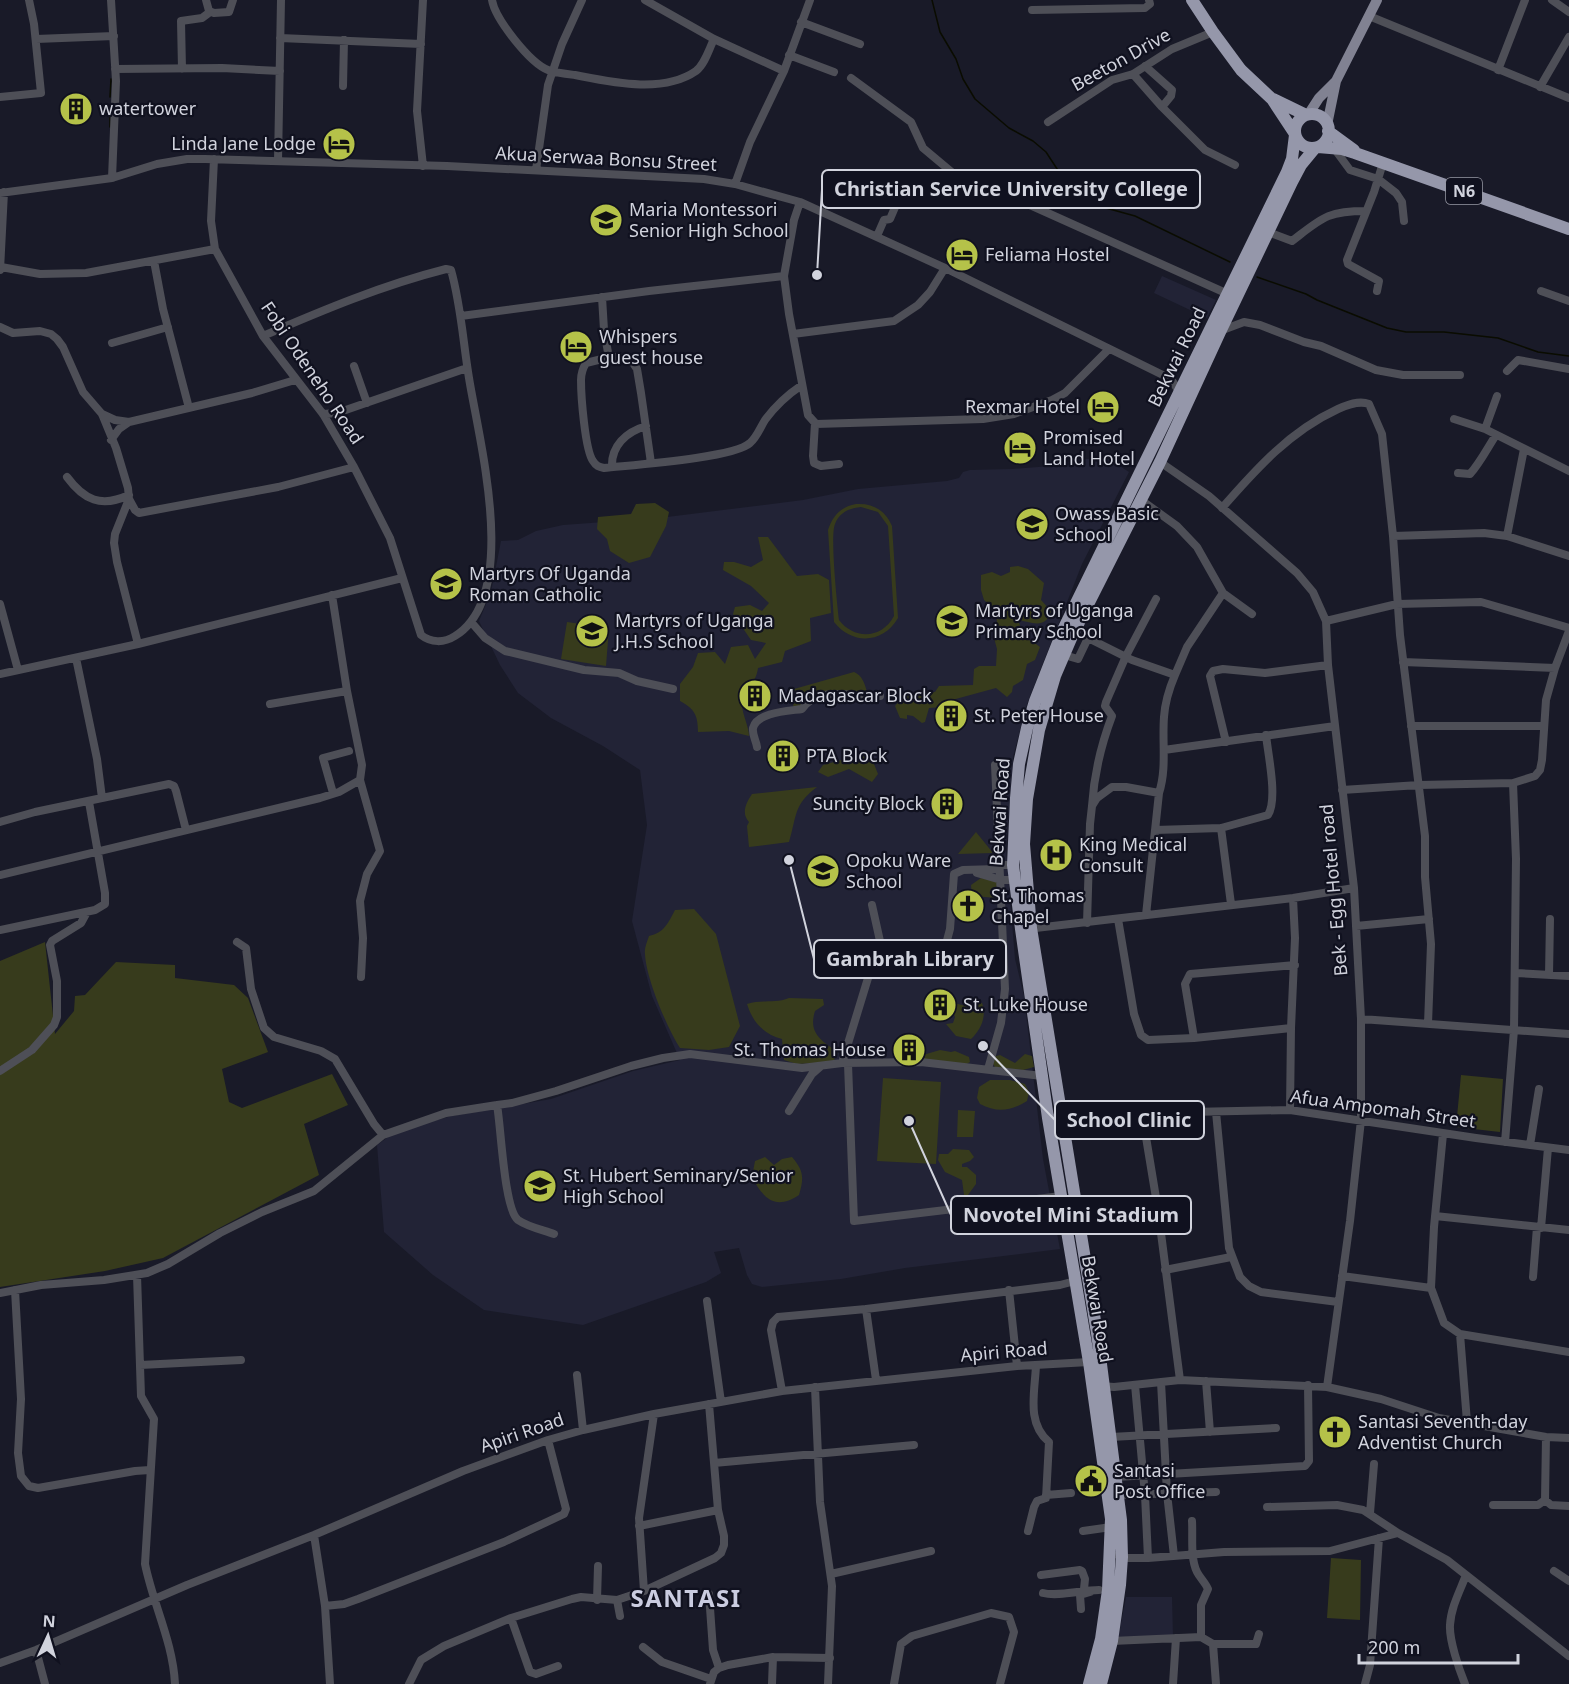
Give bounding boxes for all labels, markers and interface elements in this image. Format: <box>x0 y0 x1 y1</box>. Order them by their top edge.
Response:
street label: Beeton Drive <box>1067 22 1174 96</box>
building icon: watertower <box>58 91 94 127</box>
place label: watertower <box>99 96 197 120</box>
hotel icon: Linda Jane Lodge <box>321 126 357 162</box>
place label: Linda Jane Lodge <box>171 131 316 155</box>
street label: Akua Serwaa Bonsu Street <box>495 140 718 176</box>
callout: Christian Service University College <box>822 170 1200 208</box>
text: Christian Service University College <box>834 175 1188 202</box>
road number: N6 <box>1446 178 1482 204</box>
place label: Maria Montessori Senior High School <box>629 197 789 242</box>
school or university icon: Maria Montessori Senior High School <box>588 202 624 238</box>
hotel icon: Feliama Hostel <box>944 237 980 273</box>
place label: Feliama Hostel <box>985 242 1110 266</box>
street label: Fobi Odeneho Road <box>256 296 370 448</box>
street label: Bekwai Road <box>1142 303 1211 410</box>
place label: Whispers guest house <box>599 324 703 369</box>
hotel icon: Whispers guest house <box>558 329 594 365</box>
hotel icon: Rexmar Hotel <box>1085 389 1121 425</box>
place label: Rexmar Hotel <box>965 394 1080 418</box>
place label: Promised Land Hotel <box>1043 425 1135 470</box>
hotel icon: Promised Land Hotel <box>1002 430 1038 466</box>
place label: Owass Basic School <box>1055 501 1159 546</box>
school or university icon: Owass Basic School <box>1014 506 1050 542</box>
place label: Martyrs Of Uganda Roman Catholic <box>469 561 631 606</box>
school or university icon: Martyrs Of Uganda Roman Catholic <box>428 566 464 602</box>
place label: Martyrs of Uganga Primary School <box>975 598 1134 643</box>
school or university icon: Martyrs of Uganga Primary School <box>934 603 970 639</box>
place label: Martyrs of Uganga J.H.S School <box>613 608 774 653</box>
school or university icon: Martyrs of Uganga J.H.S School <box>574 613 610 649</box>
building icon: Madagascar Block <box>737 678 773 714</box>
place label: Madagascar Block <box>778 683 932 707</box>
building icon: St. Peter House <box>933 698 969 734</box>
place label: St. Peter House <box>974 703 1104 727</box>
building icon: PTA Block <box>765 738 801 774</box>
place label: PTA Block <box>806 743 888 767</box>
street label: Bekwai Road <box>983 757 1015 867</box>
building icon: Suncity Block <box>929 786 965 822</box>
place label: Suncity Block <box>813 791 924 815</box>
street label: Bek - Egg Hotel road <box>1314 803 1352 977</box>
place label: King Medical Consult <box>1079 832 1187 877</box>
hospital icon: King Medical Consult <box>1038 837 1074 873</box>
place label: Opoku Ware School <box>846 848 951 893</box>
school or university icon: Opoku Ware School <box>805 853 841 889</box>
place label: St. Thomas Chapel <box>991 883 1084 928</box>
church icon: St. Thomas Chapel <box>950 888 986 924</box>
callout: Gambrah Library <box>814 940 1006 978</box>
text: Gambrah Library <box>826 945 995 972</box>
building icon: St. Luke House <box>922 987 958 1023</box>
place label: St. Luke House <box>963 992 1088 1016</box>
building icon: St. Thomas House <box>891 1032 927 1068</box>
place label: St. Thomas House <box>734 1037 886 1061</box>
street label: Afua Ampomah Street <box>1289 1083 1478 1133</box>
callout: School Clinic <box>1055 1101 1204 1139</box>
text: School Clinic <box>1067 1106 1191 1133</box>
place label: St. Hubert Seminary/Senior High School <box>563 1163 794 1208</box>
school or university icon: St. Hubert Seminary/Senior High School <box>522 1168 558 1204</box>
callout: Novotel Mini Stadium <box>951 1196 1191 1234</box>
text: Novotel Mini Stadium <box>963 1201 1179 1228</box>
street label: Bekwai Road <box>1077 1253 1119 1364</box>
street label: Apiri Road <box>959 1335 1048 1367</box>
street label: Apiri Road <box>477 1407 567 1458</box>
place label: Santasi Seventh-day Adventist Church <box>1358 1409 1528 1454</box>
church icon: Santasi Seventh-day Adventist Church <box>1317 1414 1353 1450</box>
place label: Santasi Post Office <box>1114 1458 1205 1503</box>
public building icon: Santasi Post Office <box>1073 1463 1109 1499</box>
district label: SANTASI <box>630 1581 742 1614</box>
north arrow <box>18 1606 78 1666</box>
text: N <box>42 1610 56 1632</box>
scale bar <box>1359 1627 1518 1665</box>
text: 200 m <box>1368 1635 1420 1659</box>

